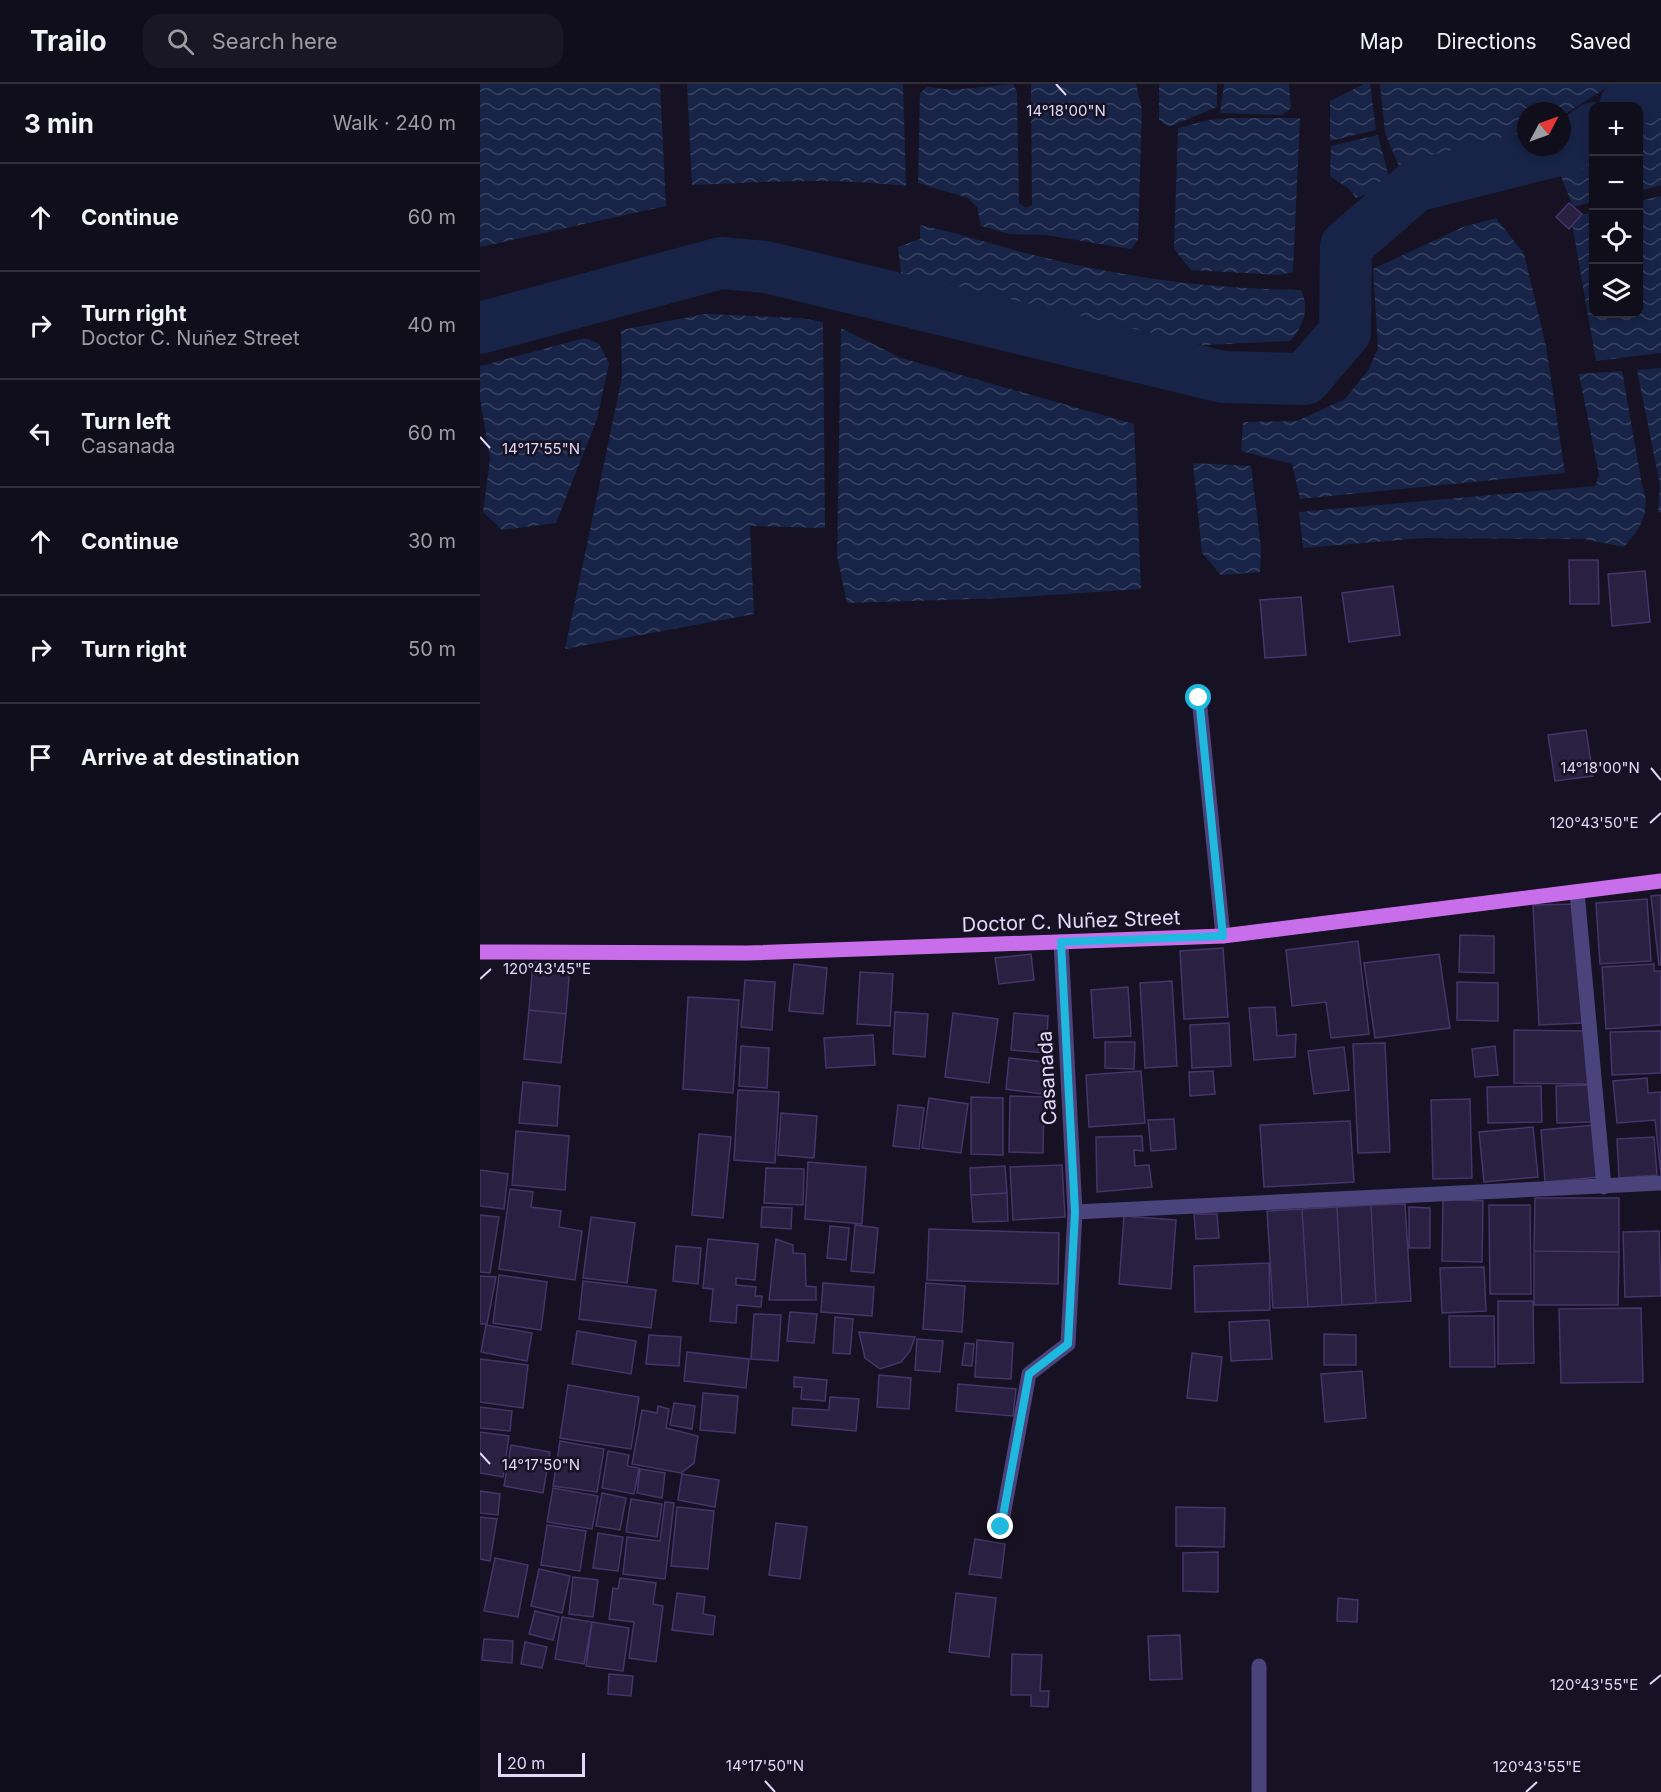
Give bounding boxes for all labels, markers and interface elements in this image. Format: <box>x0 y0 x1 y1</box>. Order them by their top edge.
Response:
search box <box>143 14 563 68</box>
text: Trailo <box>30 24 107 58</box>
icon: search <box>164 25 197 58</box>
text: Search here <box>212 28 338 54</box>
text: Map <box>1360 29 1403 54</box>
text: Directions <box>1436 29 1537 54</box>
text: Saved <box>1570 29 1631 54</box>
text: 14°18'00"N <box>1026 101 1106 120</box>
north arrow <box>1517 102 1571 156</box>
map controls <box>1589 102 1643 318</box>
button: + <box>1589 102 1643 156</box>
text: 3 min <box>24 108 94 139</box>
text: Walk · 240 m <box>333 111 456 135</box>
button: − <box>1589 156 1643 210</box>
icon: ahead <box>24 201 57 234</box>
text: Continue <box>81 204 179 230</box>
text: 60 m <box>408 205 456 229</box>
button: locate <box>1589 210 1643 264</box>
button: layers <box>1589 264 1643 318</box>
text: Turn right <box>81 300 187 326</box>
icon: right <box>24 309 57 342</box>
text: 40 m <box>407 313 456 337</box>
text: Doctor C. Nuñez Street <box>81 326 300 350</box>
text: Turn left <box>81 408 171 434</box>
icon: left <box>24 417 57 450</box>
text: 60 m <box>408 421 456 445</box>
text: Casanada <box>81 434 175 458</box>
text: 14°17'55"N <box>502 439 580 458</box>
icon: ahead <box>24 525 57 558</box>
text: Continue <box>81 528 179 554</box>
text: 30 m <box>408 529 456 553</box>
icon: right <box>24 633 57 666</box>
text: Turn right <box>81 636 187 662</box>
text: 50 m <box>408 637 456 661</box>
route start <box>1185 684 1211 710</box>
icon: arrive <box>24 741 57 774</box>
text: Arrive at destination <box>81 744 300 770</box>
text: 14°18'00"N <box>1560 758 1640 777</box>
text: 120°43'50"E <box>1550 813 1638 832</box>
street label: Doctor C. Nuñez Street <box>961 905 1181 937</box>
text: 120°43'45"E <box>503 959 591 978</box>
street label: Casanada <box>1033 1030 1061 1126</box>
text: 14°17'50"N <box>502 1455 580 1474</box>
route end <box>987 1513 1013 1539</box>
text: 120°43'55"E <box>1550 1675 1638 1694</box>
scale bar <box>498 1750 585 1778</box>
text: 20 m <box>507 1753 545 1773</box>
text: 14°17'50"N <box>726 1756 804 1775</box>
text: 120°43'55"E <box>1493 1757 1581 1776</box>

